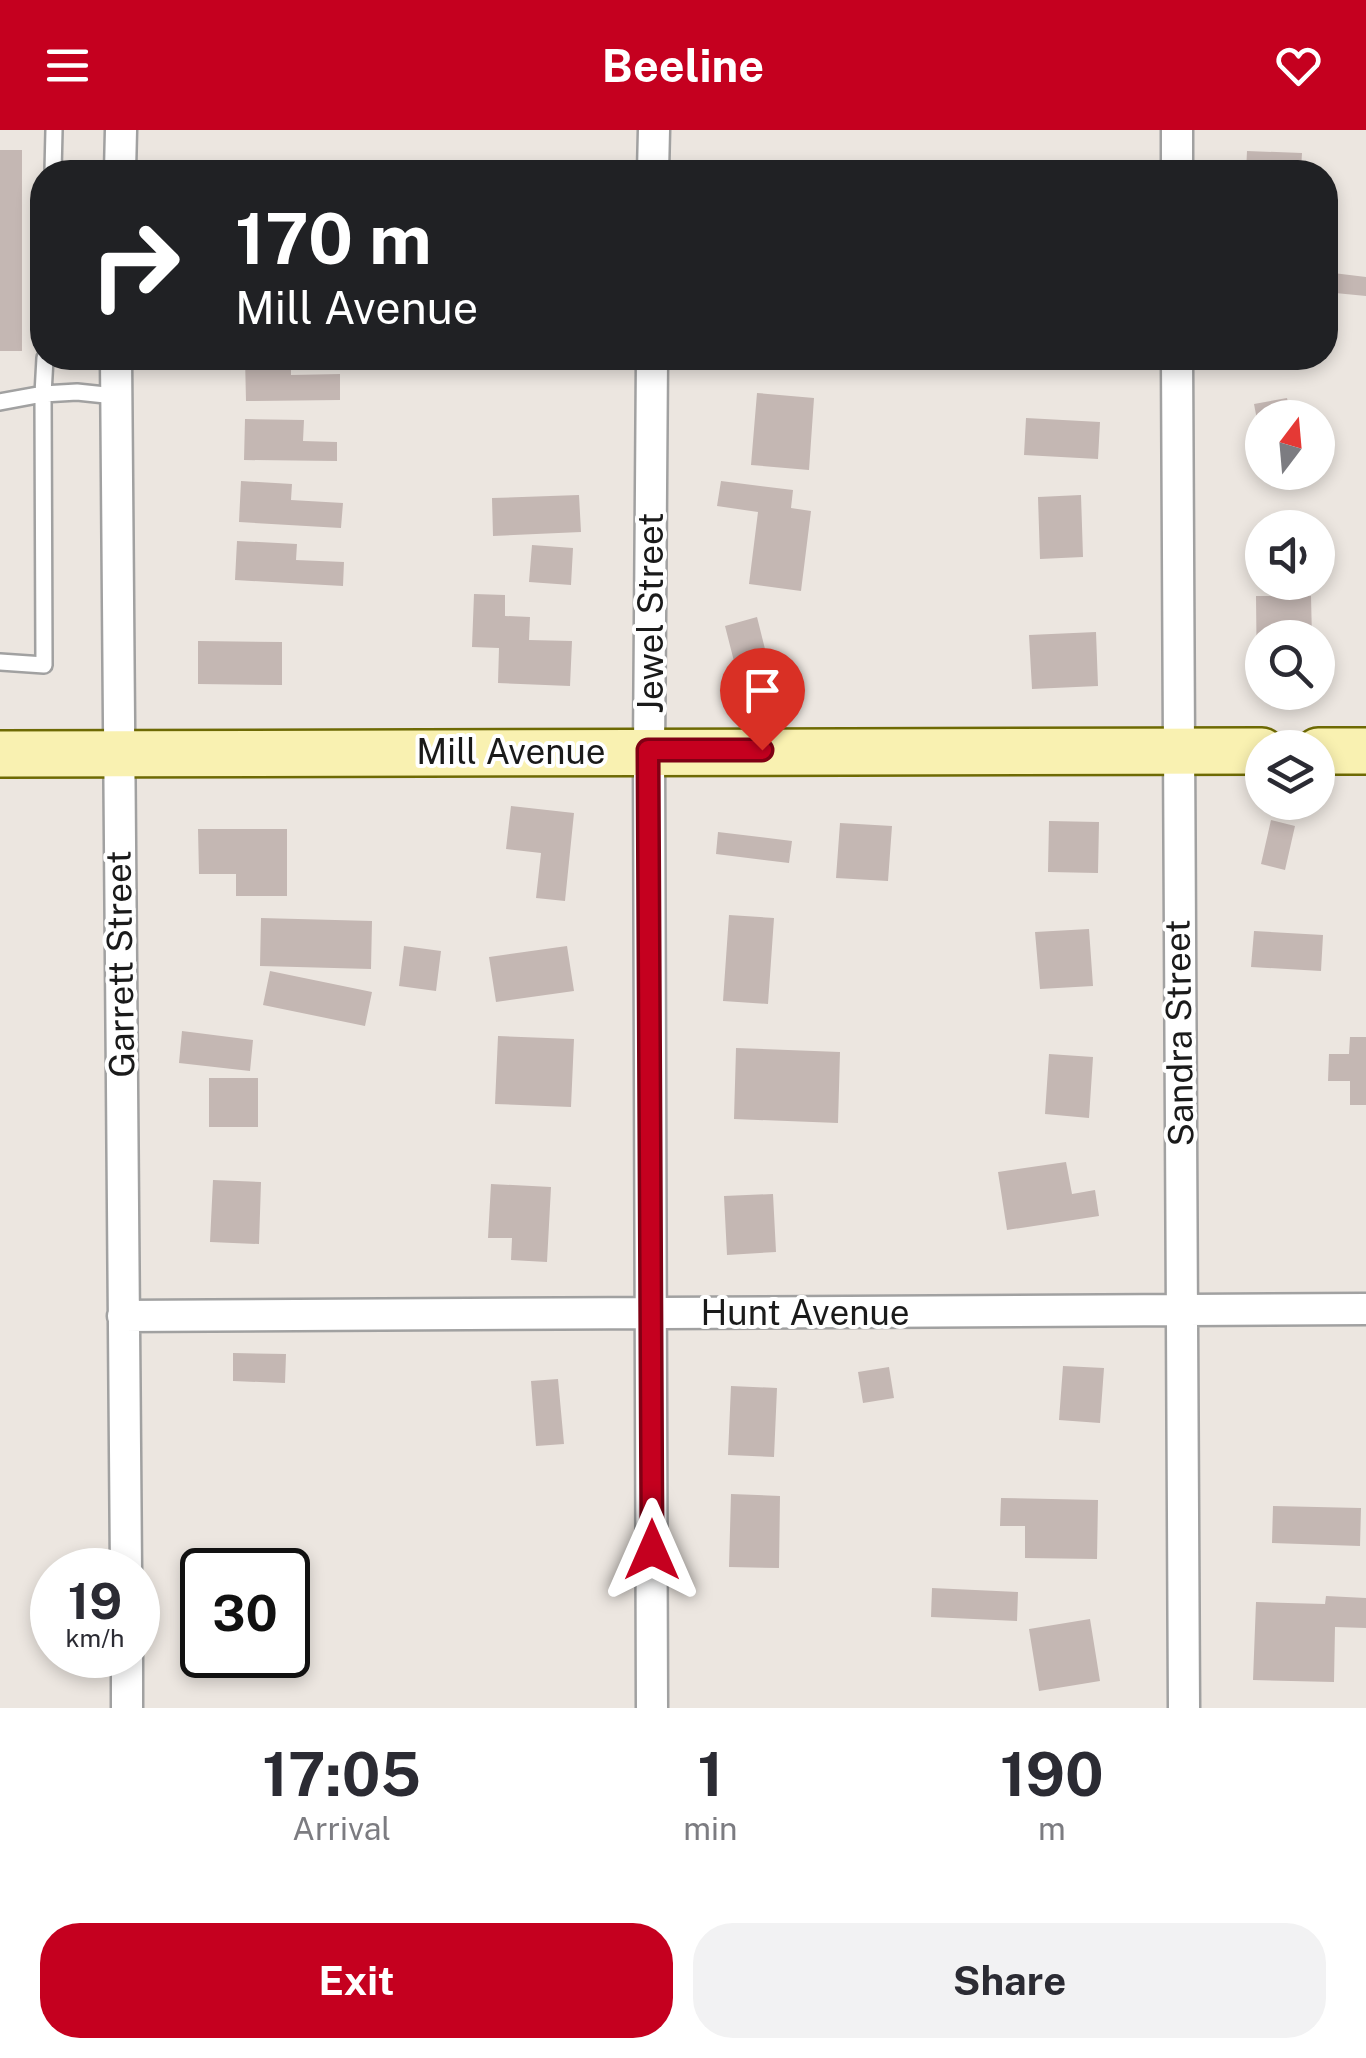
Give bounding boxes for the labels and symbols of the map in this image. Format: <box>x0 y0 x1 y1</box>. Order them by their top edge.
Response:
north arrow <box>1245 400 1335 490</box>
street label: Jewel Street <box>630 512 671 714</box>
pin <box>720 648 805 751</box>
street label: Mill Avenue <box>416 731 606 772</box>
street label: Garrett Street <box>98 850 142 1078</box>
street label: Sandra Street <box>1157 919 1201 1147</box>
street label: Hunt Avenue <box>700 1292 910 1333</box>
position arrow <box>600 1498 704 1602</box>
speed limit sign: 30 <box>180 1548 310 1678</box>

